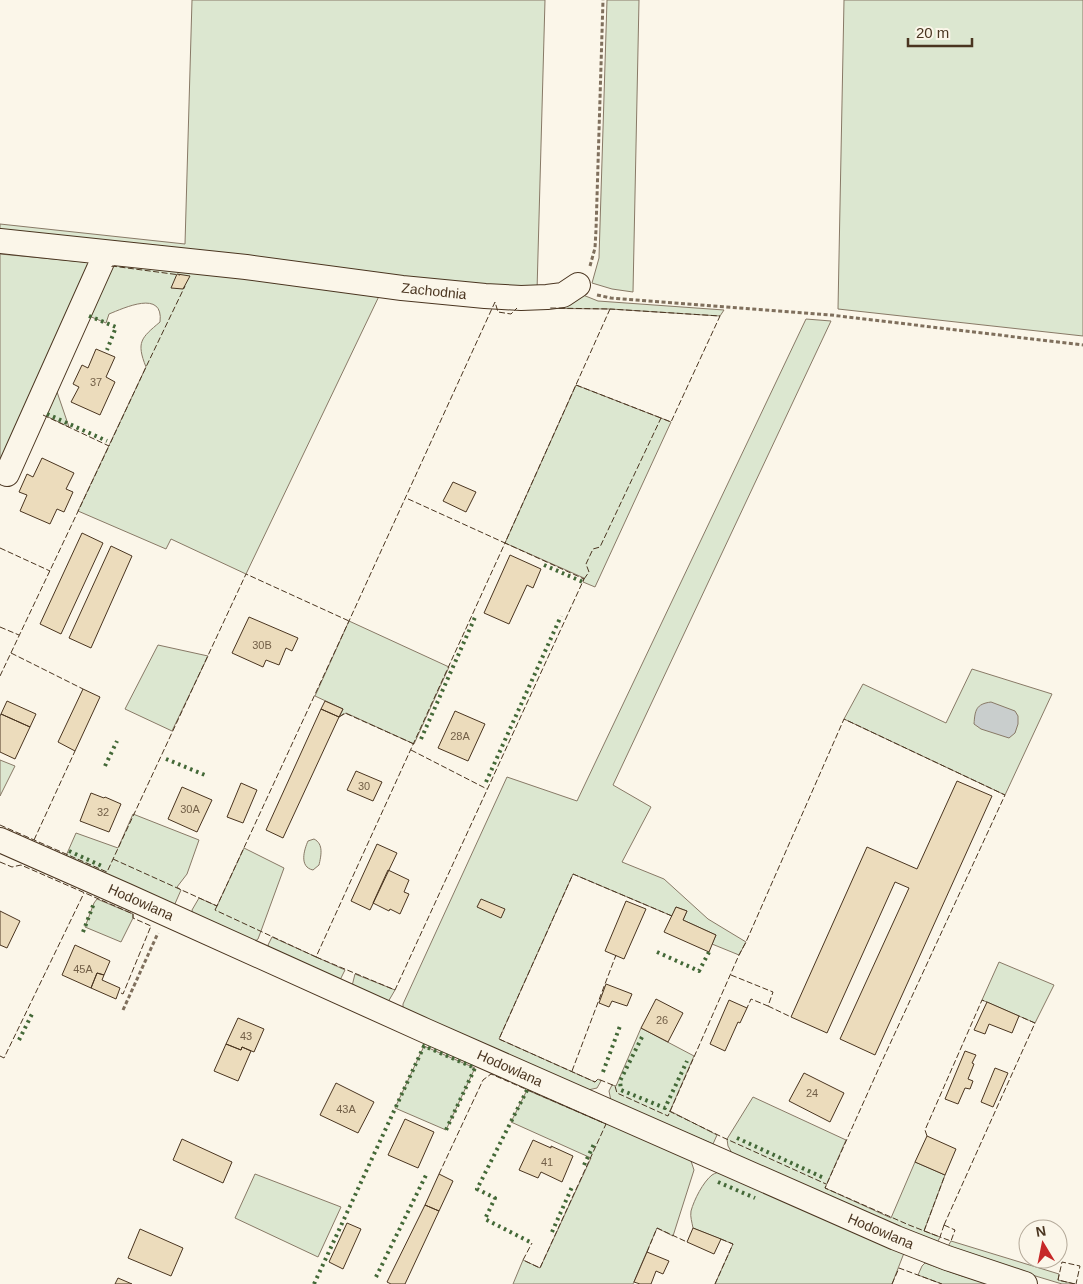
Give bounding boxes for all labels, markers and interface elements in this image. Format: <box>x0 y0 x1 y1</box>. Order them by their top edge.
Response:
scale bar <box>908 15 972 47</box>
text: 20 m <box>916 24 949 41</box>
street label: Zachodnia <box>401 280 468 302</box>
house number: 37 <box>90 376 102 388</box>
house number: 30B <box>252 639 272 651</box>
house number: 28A <box>450 730 470 742</box>
house number: 30 <box>358 780 370 792</box>
house number: 30A <box>180 803 200 815</box>
house number: 32 <box>97 806 109 818</box>
street label: Hodowlana <box>106 880 176 924</box>
house number: 45A <box>73 963 93 975</box>
house number: 26 <box>656 1014 668 1026</box>
house number: 43 <box>240 1030 252 1042</box>
street label: Hodowlana <box>475 1046 545 1090</box>
house number: 24 <box>806 1087 818 1099</box>
house number: 43A <box>336 1103 356 1115</box>
house number: 41 <box>541 1156 553 1168</box>
street label: Hodowlana <box>846 1210 917 1252</box>
north arrow <box>1018 1219 1068 1269</box>
text: N <box>1034 1222 1047 1240</box>

